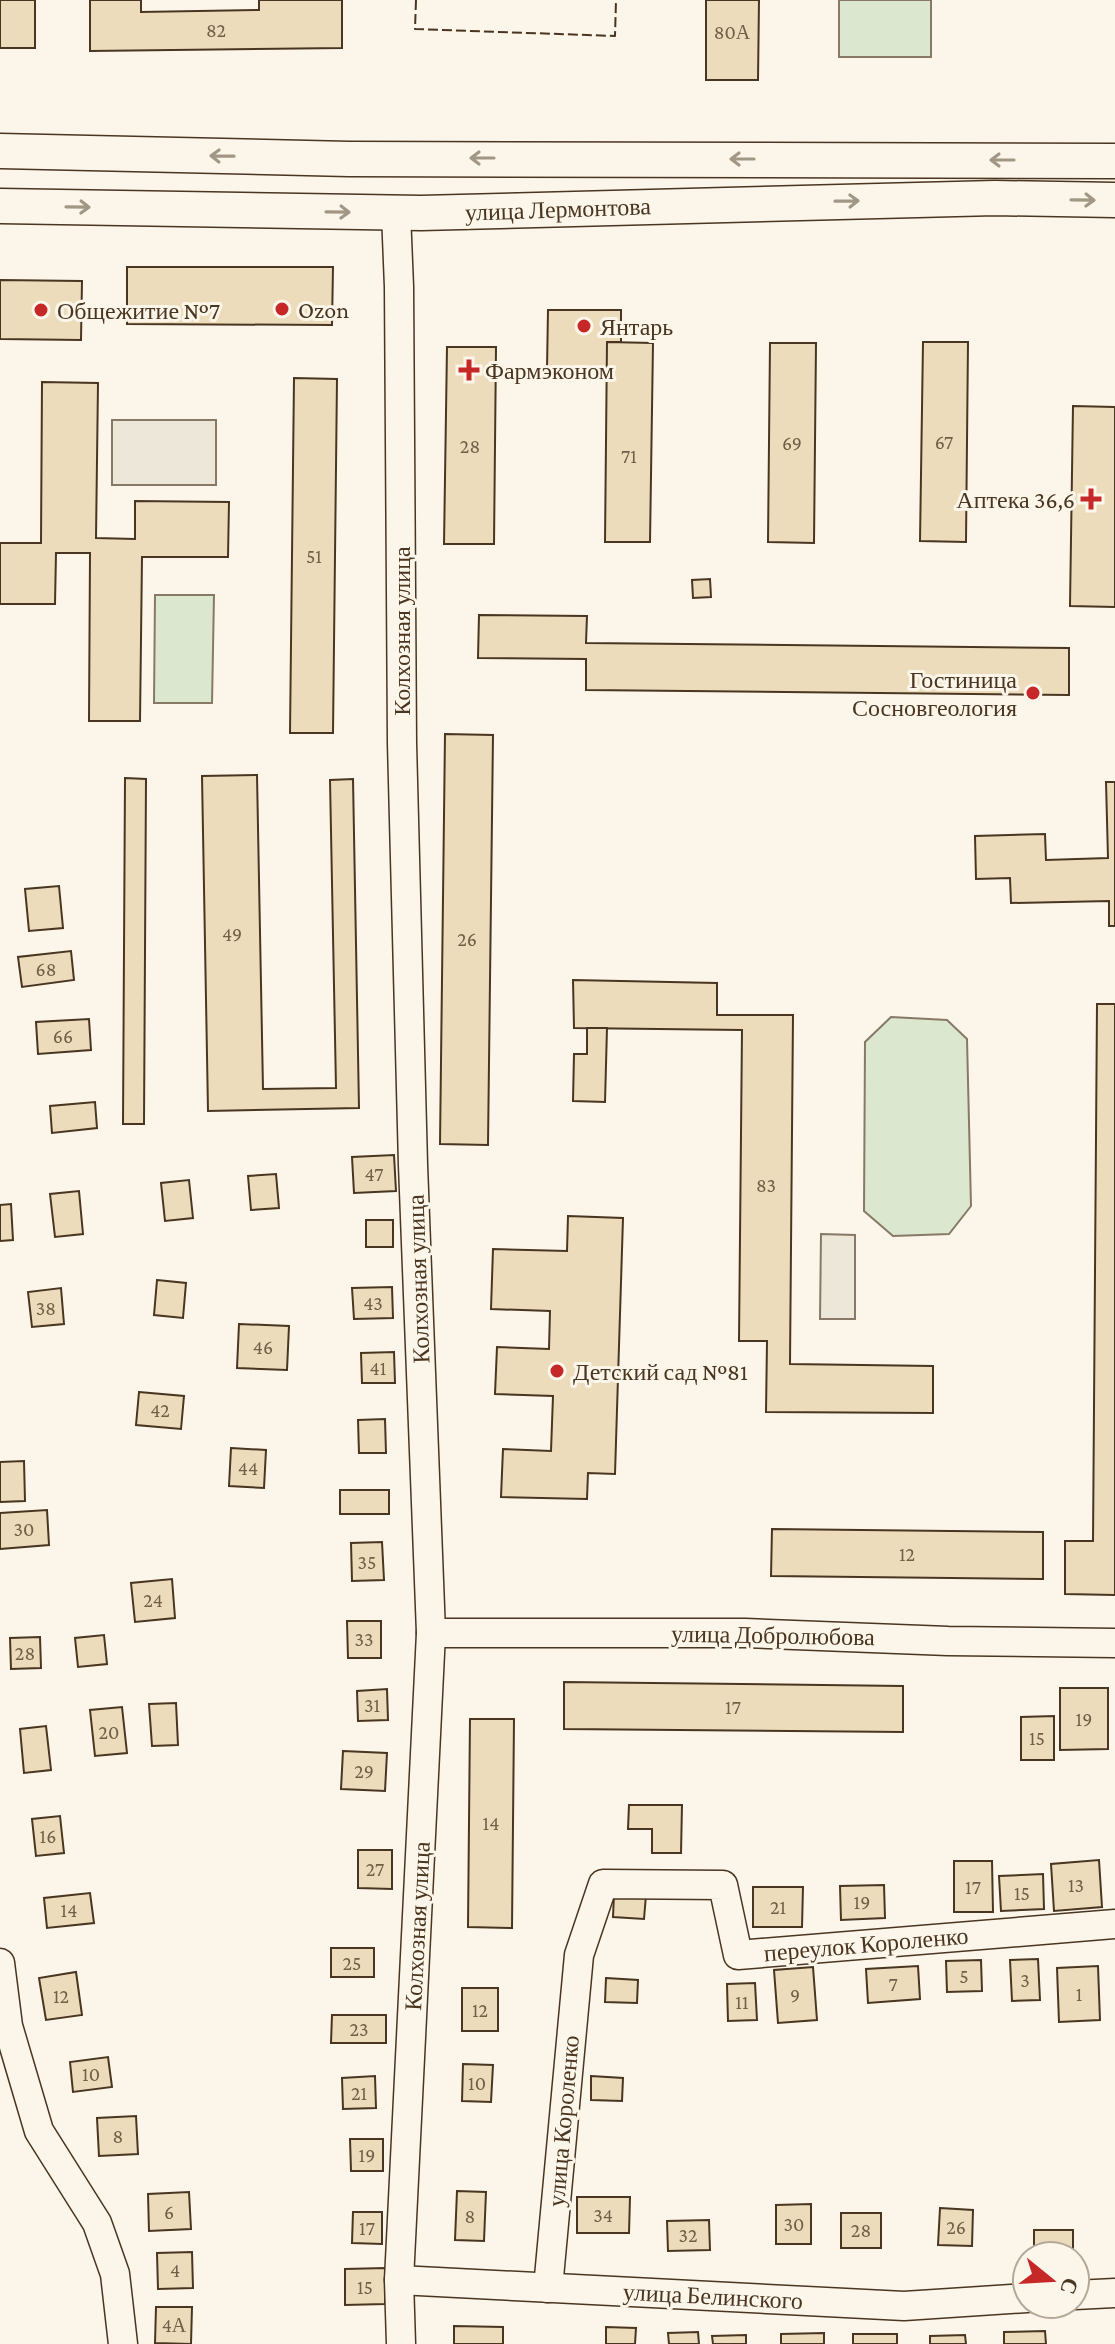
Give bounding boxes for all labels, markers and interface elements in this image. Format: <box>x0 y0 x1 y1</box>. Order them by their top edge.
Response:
house number: 82 <box>206 19 226 41</box>
house number: 80А <box>714 21 751 43</box>
one-way arrow <box>209 148 236 164</box>
one-way arrow <box>469 150 496 166</box>
one-way arrow <box>729 151 756 167</box>
one-way arrow <box>989 152 1016 168</box>
street label: улица Лермонтова <box>465 192 652 226</box>
one-way arrow <box>1069 192 1096 207</box>
one-way arrow <box>833 193 860 209</box>
one-way arrow <box>64 200 91 215</box>
one-way arrow <box>324 204 351 220</box>
place label: Ozon <box>298 296 349 323</box>
place label: Общежитие №7 <box>57 297 220 324</box>
marker: Ozon <box>273 300 291 318</box>
marker: Общежитие №7 <box>32 301 50 319</box>
place label: Янтарь <box>600 313 673 340</box>
marker: Янтарь <box>575 317 593 335</box>
place label: Фармэконом <box>485 357 614 384</box>
marker: Фармэконом <box>460 361 478 379</box>
house number: 67 <box>935 431 953 453</box>
house number: 69 <box>782 432 802 454</box>
house number: 28 <box>460 435 480 457</box>
house number: 71 <box>621 445 637 467</box>
place label: Аптека 36,6 <box>956 486 1075 513</box>
marker: Аптека 36,6 <box>1082 490 1100 508</box>
house number: 51 <box>306 545 322 567</box>
street label: Колхозная улица <box>388 546 415 716</box>
place label: Гостиница Сосновгеология <box>852 666 1017 721</box>
marker: Гостиница Сосновгеология <box>1024 684 1042 702</box>
house number: 49 <box>222 923 242 945</box>
house number: 26 <box>457 928 477 950</box>
house number: 68 <box>36 958 56 980</box>
house number: 66 <box>53 1025 73 1047</box>
house number: 47 <box>365 1163 383 1185</box>
house number: 83 <box>756 1174 776 1196</box>
street label: Колхозная улица <box>402 1194 434 1364</box>
house number: 43 <box>363 1292 383 1314</box>
house number: 38 <box>36 1297 56 1319</box>
house number: 46 <box>253 1336 273 1358</box>
house number: 41 <box>370 1357 386 1379</box>
place label: Детский сад №81 <box>573 1358 748 1385</box>
marker: Детский сад №81 <box>548 1362 566 1380</box>
house number: 42 <box>150 1399 170 1421</box>
house number: 44 <box>238 1457 258 1479</box>
house number: 30 <box>14 1518 34 1540</box>
house number: 12 <box>899 1543 915 1565</box>
house number: 35 <box>358 1551 376 1573</box>
house number: 24 <box>143 1589 163 1611</box>
street label: улица Добролюбова <box>671 1620 875 1650</box>
house number: 33 <box>355 1628 373 1650</box>
house number: 28 <box>15 1642 35 1664</box>
house number: 31 <box>364 1694 380 1716</box>
house number: 17 <box>725 1696 741 1718</box>
house number: 19 <box>1076 1708 1092 1730</box>
house number: 20 <box>99 1721 119 1743</box>
house number: 15 <box>1029 1727 1045 1749</box>
house number: 29 <box>354 1760 374 1782</box>
house number: 14 <box>483 1812 499 1834</box>
house number: 16 <box>40 1825 56 1847</box>
street label: Колхозная улица <box>399 1840 435 2011</box>
house number: 27 <box>366 1858 384 1880</box>
house number: 13 <box>1068 1874 1084 1896</box>
house number: 17 <box>965 1876 981 1898</box>
house number: 15 <box>1014 1882 1030 1904</box>
house number: 19 <box>854 1891 870 1913</box>
house number: 21 <box>770 1896 786 1918</box>
house number: 14 <box>61 1899 77 1921</box>
street label: переулок Короленко <box>763 1922 969 1966</box>
house number: 25 <box>343 1952 361 1974</box>
house number: 5 <box>959 1965 969 1987</box>
house number: 3 <box>1020 1969 1030 1991</box>
house number: 7 <box>888 1973 898 1995</box>
house number: 1 <box>1076 1983 1082 2005</box>
house number: 9 <box>790 1984 800 2006</box>
house number: 12 <box>53 1985 69 2007</box>
house number: 11 <box>735 1991 749 2013</box>
house number: 12 <box>472 1999 488 2021</box>
house number: 23 <box>349 2018 369 2040</box>
street label: улица Короленко <box>542 2034 584 2208</box>
house number: 10 <box>82 2063 100 2085</box>
house number: 10 <box>468 2072 486 2094</box>
house number: 21 <box>351 2082 367 2104</box>
house number: 8 <box>113 2125 123 2147</box>
house number: 19 <box>359 2144 375 2166</box>
house number: 6 <box>164 2201 174 2223</box>
house number: 34 <box>593 2204 613 2226</box>
house number: 8 <box>465 2205 475 2227</box>
house number: 30 <box>784 2213 804 2235</box>
house number: 26 <box>946 2216 966 2238</box>
house number: 17 <box>359 2217 375 2239</box>
house number: 28 <box>851 2219 871 2241</box>
house number: 32 <box>679 2224 697 2246</box>
north arrow <box>1011 2240 1091 2320</box>
house number: 4 <box>170 2259 180 2281</box>
text: С <box>1055 2275 1084 2297</box>
house number: 15 <box>357 2276 373 2298</box>
street label: улица Белинского <box>622 2278 804 2314</box>
house number: 4А <box>162 2314 187 2336</box>

